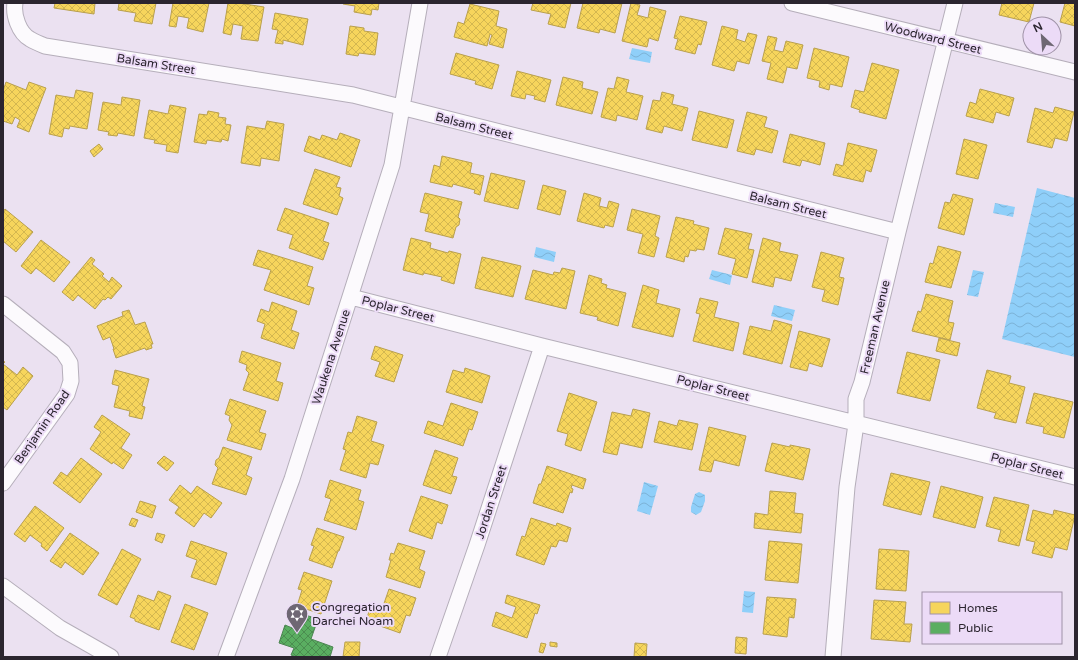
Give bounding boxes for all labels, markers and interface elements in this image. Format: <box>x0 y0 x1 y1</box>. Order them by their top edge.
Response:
north arrow <box>1022 16 1062 56</box>
street label: Woodward Street <box>883 19 983 57</box>
text: N <box>1031 20 1045 35</box>
street label: Balsam Street <box>116 51 197 77</box>
street label: Balsam Street <box>434 110 514 142</box>
street label: Balsam Street <box>748 189 828 221</box>
street label: Freeman Avenue <box>857 278 893 375</box>
street label: Poplar Street <box>360 293 436 325</box>
street label: Waukena Avenue <box>309 308 353 406</box>
street label: Poplar Street <box>675 372 751 404</box>
street label: Benjamin Road <box>11 387 73 467</box>
street label: Poplar Street <box>989 450 1065 482</box>
street label: Jordan Street <box>473 463 510 540</box>
legend <box>922 592 1062 644</box>
place label: Congregation Darchei Noam <box>312 600 393 628</box>
synagogue icon: Congregation Darchei Noam <box>284 601 310 634</box>
text: Homes <box>958 601 998 615</box>
text: Public <box>958 621 993 635</box>

